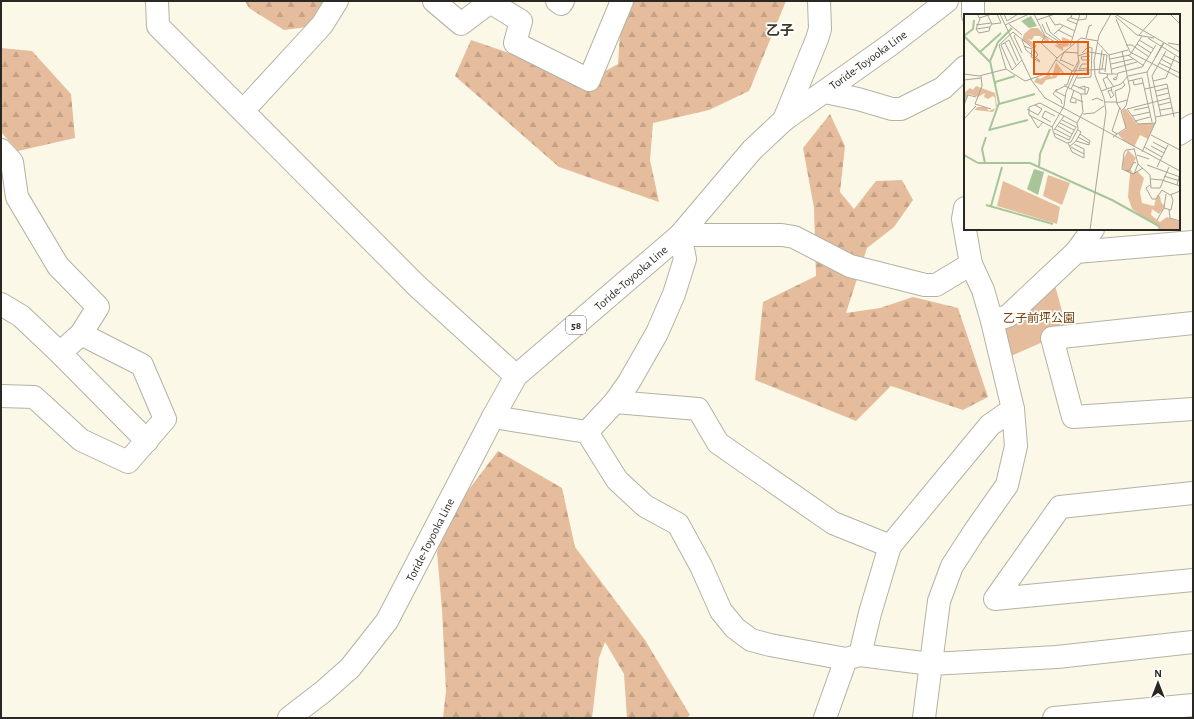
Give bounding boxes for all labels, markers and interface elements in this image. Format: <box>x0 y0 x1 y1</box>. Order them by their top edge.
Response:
inset map <box>964 14 1180 230</box>
district label: 乙子 <box>766 23 794 38</box>
street label: Toride-Toyooka Line <box>827 28 909 93</box>
street label: Toride-Toyooka Line <box>592 243 670 314</box>
park label: 乙子前坪公園 <box>1003 312 1075 324</box>
road number: 58 <box>566 316 586 334</box>
street label: Toride-Toyooka Line <box>404 496 457 584</box>
north arrow <box>1138 663 1178 703</box>
text: N <box>1154 668 1162 679</box>

